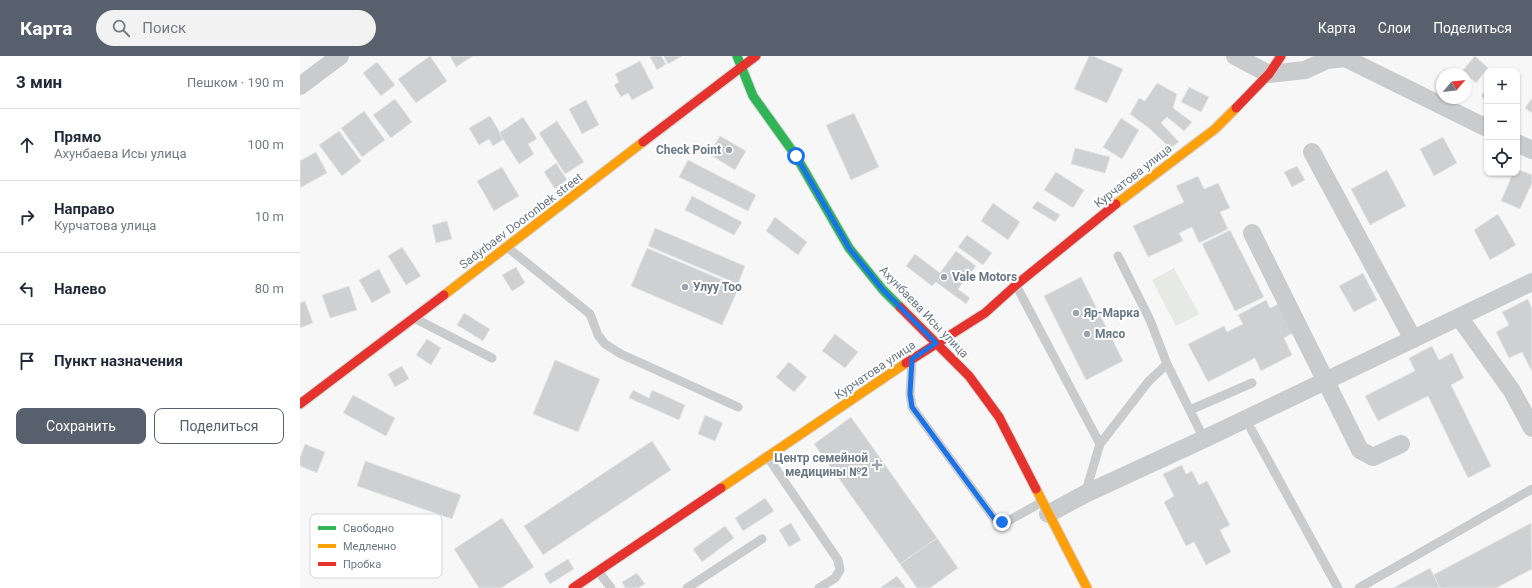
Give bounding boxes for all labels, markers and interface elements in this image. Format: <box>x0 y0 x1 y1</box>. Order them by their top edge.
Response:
search box <box>96 10 376 46</box>
text: Карта <box>20 17 72 40</box>
icon: search <box>110 17 132 39</box>
text: Поиск <box>142 19 186 37</box>
text: Карта <box>1318 20 1356 36</box>
text: Слои <box>1378 20 1411 36</box>
text: Поделиться <box>1433 20 1512 36</box>
north arrow <box>1436 68 1472 104</box>
map controls <box>1484 68 1520 176</box>
button: + <box>1484 68 1520 104</box>
text: 3 мин <box>16 72 62 92</box>
text: Пешком · 190 m <box>187 75 284 90</box>
button: − <box>1484 104 1520 140</box>
text: Прямо <box>54 128 101 146</box>
icon: ahead <box>16 134 38 156</box>
text: 100 m <box>247 137 284 152</box>
button: locate <box>1484 140 1520 176</box>
street label: Курчатова улица <box>1091 141 1175 211</box>
place label: Check Point <box>656 143 721 157</box>
marker: Check Point <box>724 145 734 155</box>
text: Ахунбаева Исы улица <box>54 146 187 161</box>
route start <box>787 147 805 165</box>
street label: Sadyrbaev Dooronbek street <box>457 170 585 272</box>
text: Направо <box>54 200 115 218</box>
icon: right <box>16 206 38 228</box>
text: 10 m <box>255 209 284 224</box>
text: Курчатова улица <box>54 218 156 233</box>
street label: Ахунбаева Исы улица <box>876 263 972 361</box>
place label: Vale Motors <box>952 270 1017 284</box>
marker: Vale Motors <box>939 272 949 282</box>
icon: left <box>16 278 38 300</box>
text: Налево <box>54 280 106 298</box>
place label: Улуу Тоо <box>693 280 742 294</box>
text: 80 m <box>255 281 284 296</box>
marker: Улуу Тоо <box>680 282 690 292</box>
place label: Яр-Марка <box>1083 306 1140 320</box>
marker: Яр-Марка <box>1071 308 1081 318</box>
place label: Мясо <box>1095 327 1125 341</box>
marker: Мясо <box>1082 329 1092 339</box>
street label: Курчатова улица <box>832 338 918 402</box>
icon: arrive <box>16 350 38 372</box>
text: Пункт назначения <box>54 352 183 370</box>
button: Сохранить <box>16 408 146 444</box>
button: Поделиться <box>154 408 284 444</box>
place label: Центр семейной медицины №2 <box>774 451 868 479</box>
marker: Центр семейной медицины №2 <box>871 459 883 471</box>
route end <box>993 513 1011 531</box>
legend <box>310 514 442 578</box>
text: Свободно <box>343 522 394 535</box>
text: Медленно <box>343 540 396 553</box>
text: Пробка <box>343 558 381 571</box>

